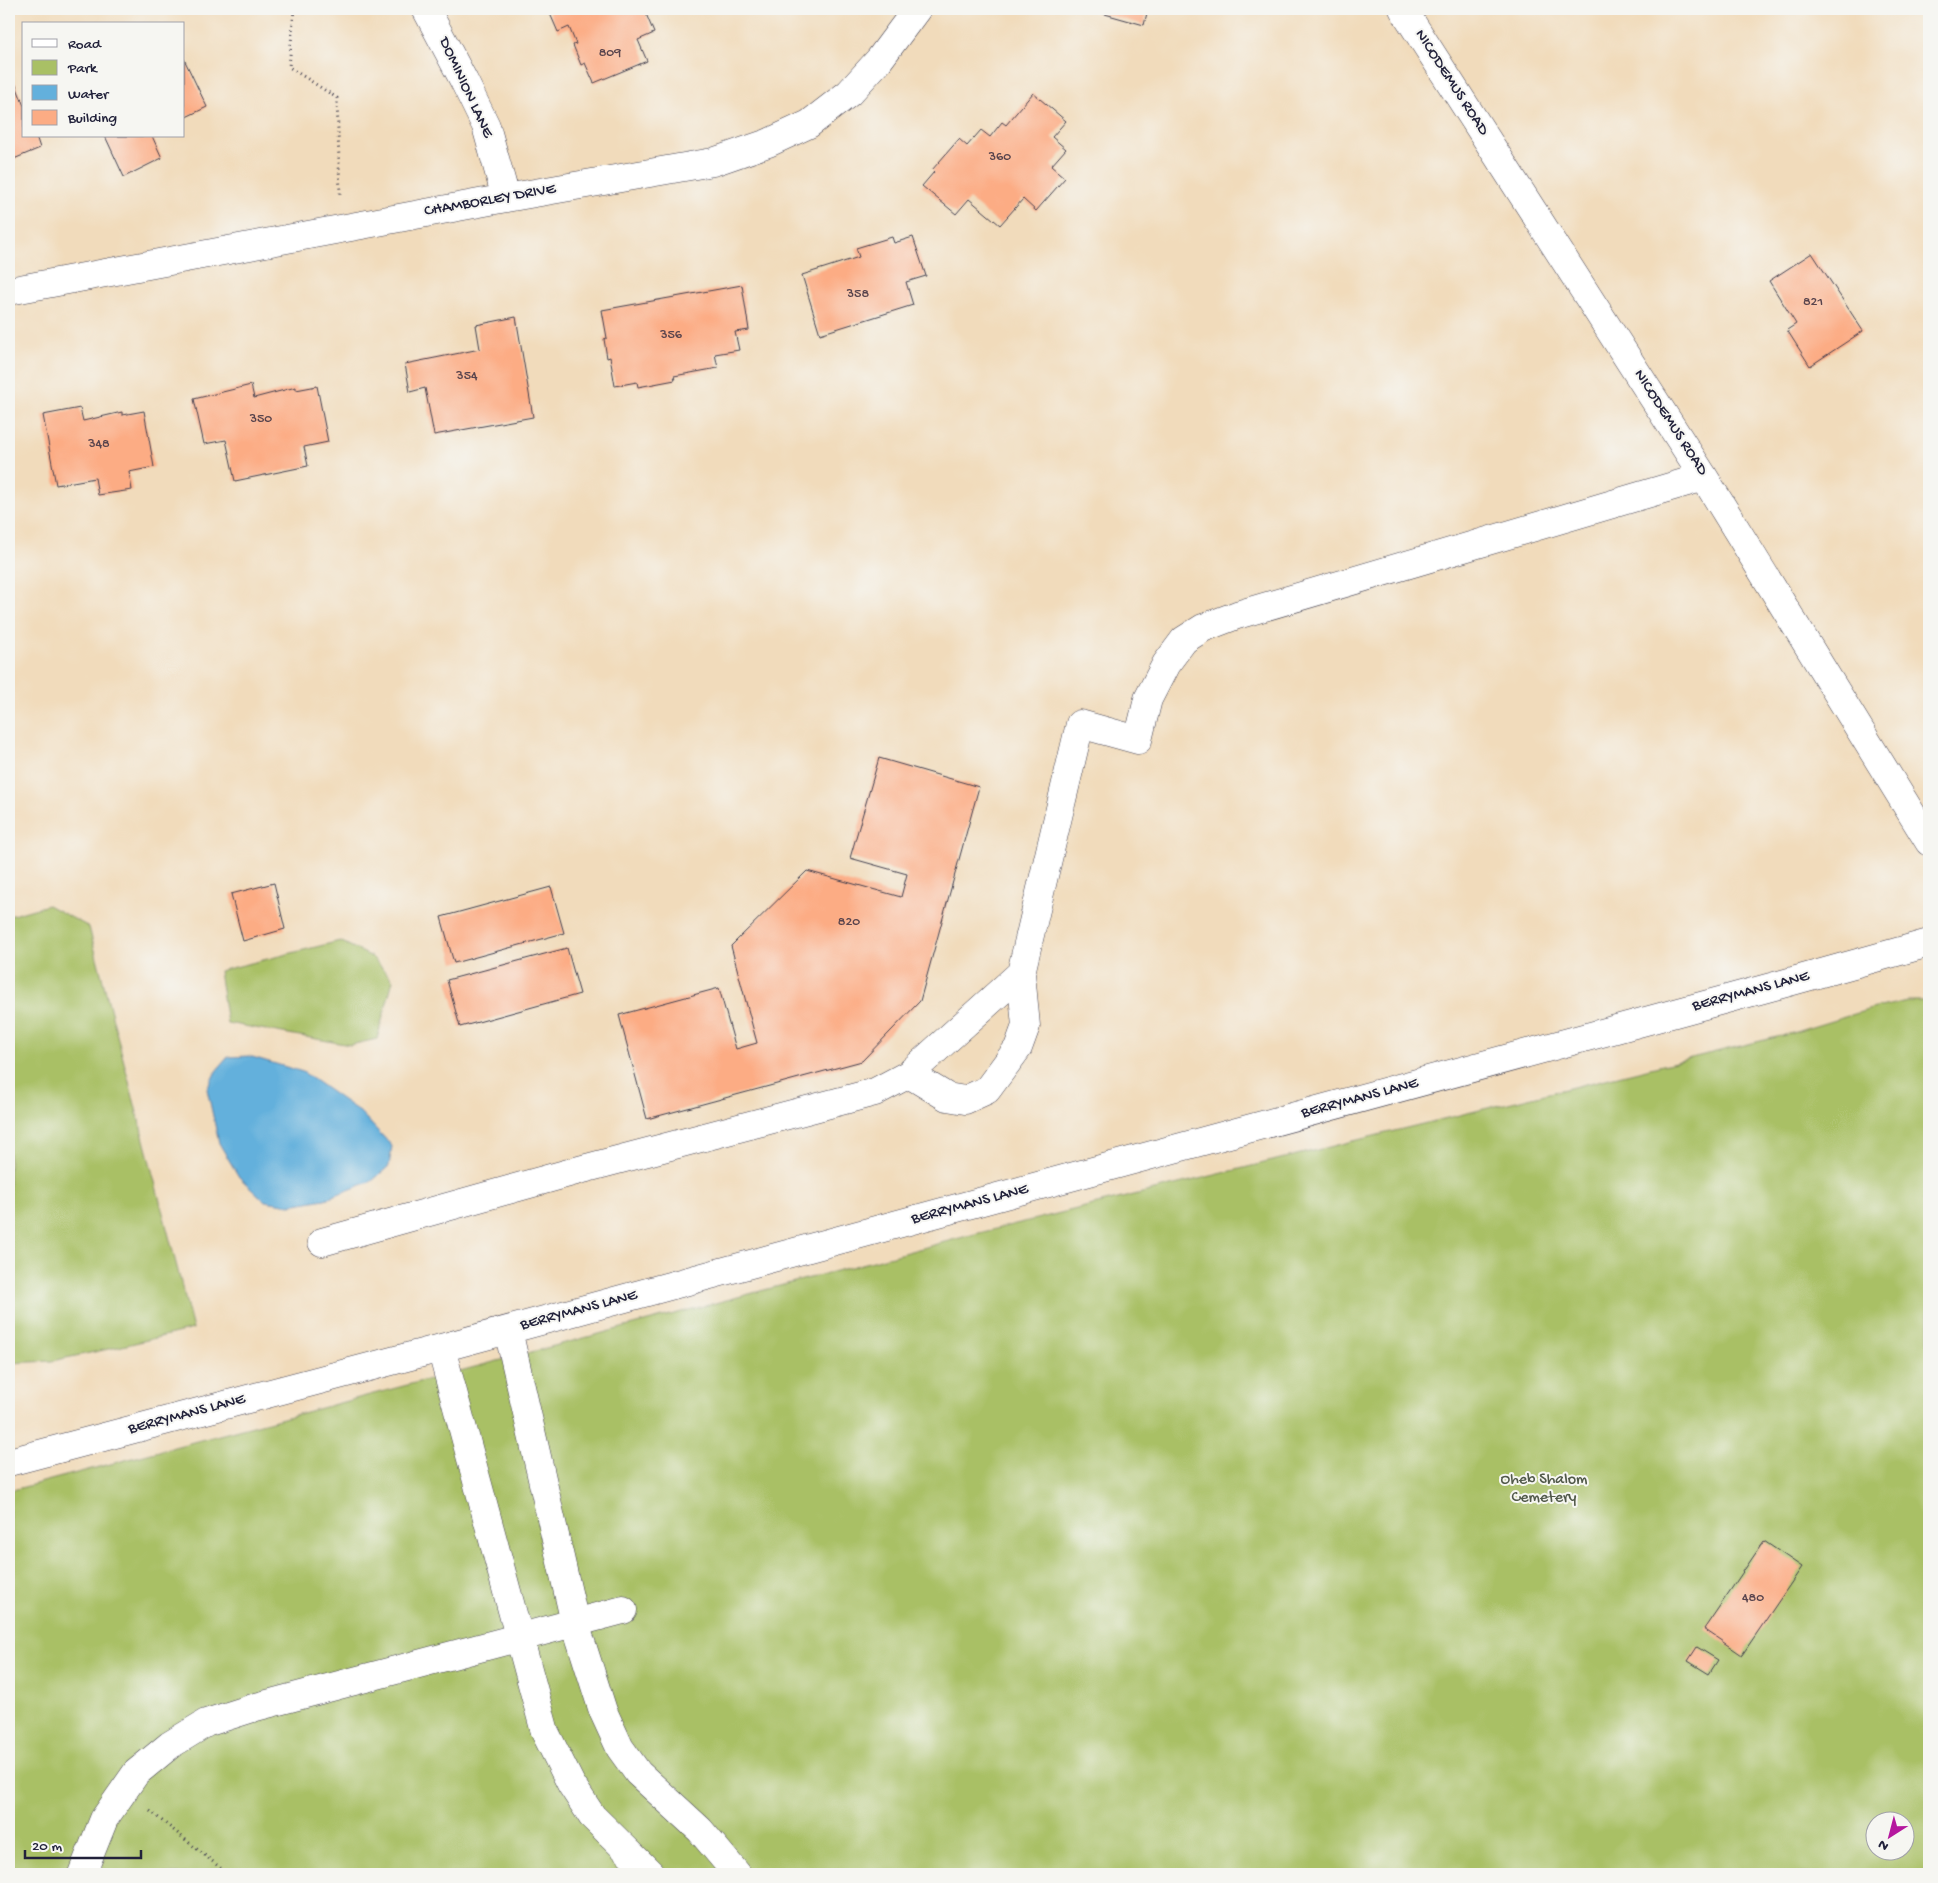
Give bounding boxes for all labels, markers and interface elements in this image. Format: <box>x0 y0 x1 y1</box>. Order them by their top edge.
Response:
legend <box>22 22 185 138</box>
street label: NICODEMUS ROAD <box>1410 26 1493 140</box>
street label: DOMINION LANE <box>433 34 497 142</box>
text: Road <box>68 36 102 54</box>
house number: 809 <box>599 45 621 62</box>
text: Park <box>67 60 98 78</box>
text: Water <box>68 86 110 104</box>
text: Building <box>67 110 117 128</box>
house number: 360 <box>988 149 1011 166</box>
street label: CHAMBORLEY DRIVE <box>423 180 558 222</box>
house number: 358 <box>846 286 869 303</box>
house number: 821 <box>1803 294 1823 311</box>
house number: 356 <box>659 327 683 344</box>
street label: NICODEMUS ROAD <box>1629 366 1712 480</box>
house number: 354 <box>455 368 478 385</box>
house number: 350 <box>249 411 272 428</box>
house number: 348 <box>87 436 110 453</box>
house number: 820 <box>838 914 860 931</box>
street label: BERRYMANS LANE <box>1689 967 1813 1017</box>
street label: BERRYMANS LANE <box>1298 1074 1422 1124</box>
street label: BERRYMANS LANE <box>908 1180 1032 1230</box>
street label: BERRYMANS LANE <box>517 1286 641 1336</box>
street label: BERRYMANS LANE <box>125 1390 249 1440</box>
park label: Oheb Shalom Cemetery <box>1501 1471 1588 1508</box>
house number: 480 <box>1742 1590 1764 1607</box>
north arrow <box>1866 1810 1916 1860</box>
scale bar <box>25 1828 141 1860</box>
text: N <box>1875 1835 1893 1854</box>
text: 20 m <box>32 1838 62 1856</box>

